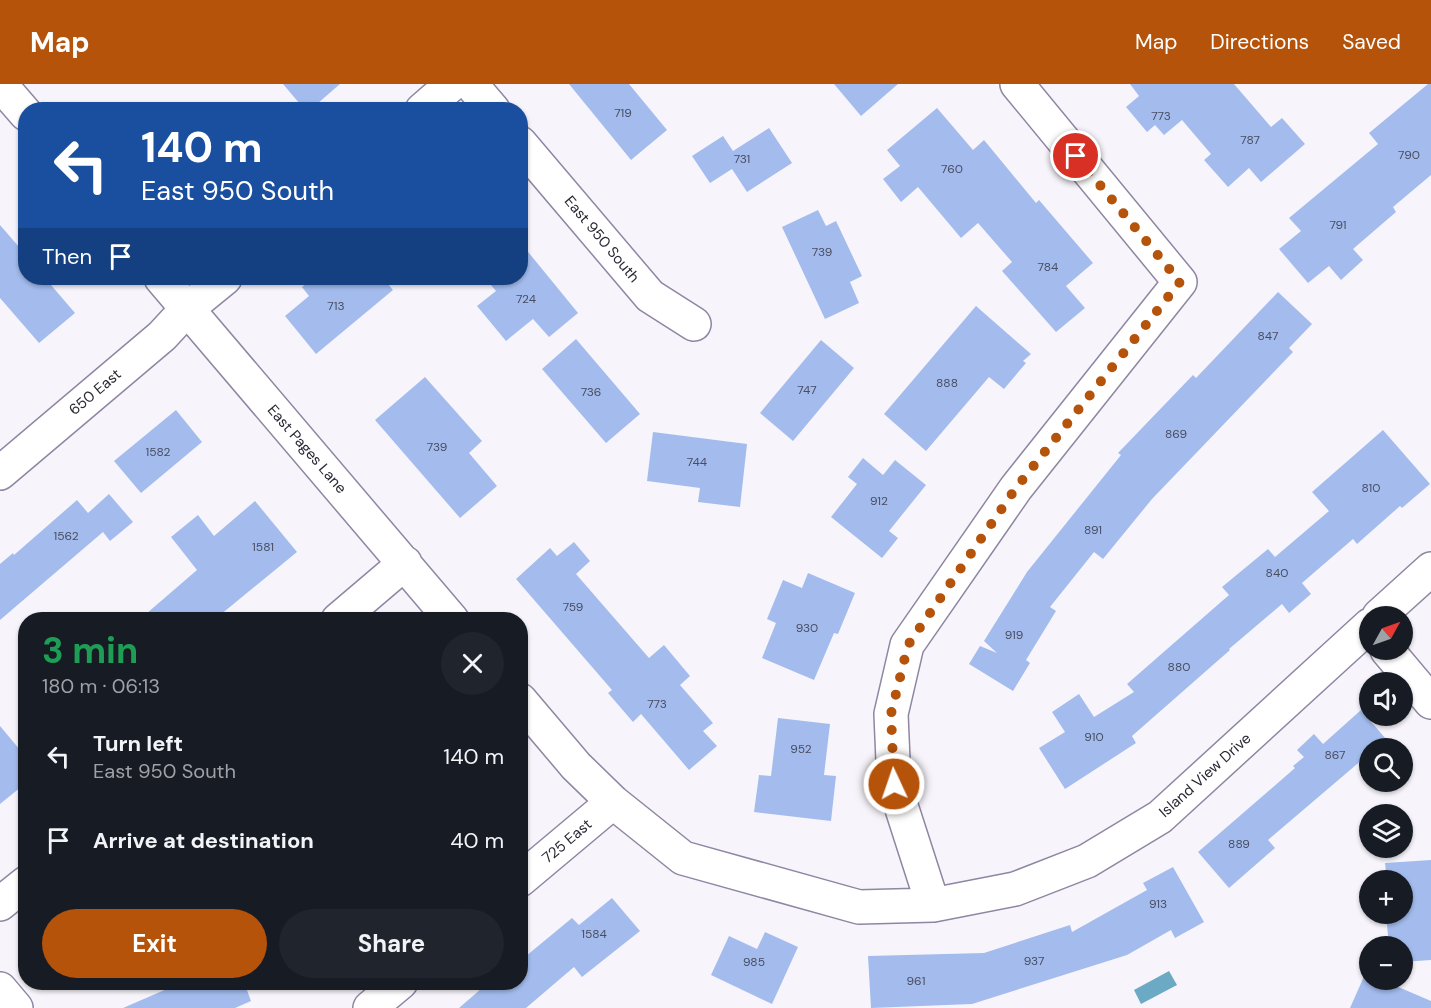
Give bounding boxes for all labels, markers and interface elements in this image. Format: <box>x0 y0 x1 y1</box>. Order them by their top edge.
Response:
text: Map <box>30 24 90 61</box>
text: Map <box>1135 28 1177 56</box>
text: Directions <box>1210 28 1309 56</box>
text: Saved <box>1342 28 1401 56</box>
house number: 719 <box>614 105 632 121</box>
house number: 773 <box>1151 108 1171 124</box>
text: 140 m <box>141 120 263 175</box>
icon: left <box>42 126 120 204</box>
pin <box>1050 130 1101 181</box>
house number: 787 <box>1240 132 1260 148</box>
icon: arrive <box>1059 139 1092 172</box>
house number: 790 <box>1398 147 1420 163</box>
house number: 731 <box>734 151 750 167</box>
house number: 760 <box>941 161 963 177</box>
text: East 950 South <box>141 173 334 208</box>
street label: East 950 South <box>560 191 644 287</box>
house number: 791 <box>1329 217 1347 233</box>
icon: arrive <box>104 240 137 273</box>
text: Then <box>42 242 92 271</box>
house number: 739 <box>812 244 832 260</box>
house number: 784 <box>1038 259 1058 275</box>
house number: 724 <box>516 291 536 307</box>
house number: 713 <box>327 298 345 314</box>
house number: 847 <box>1258 328 1279 344</box>
street label: 650 East <box>65 364 125 420</box>
house number: 888 <box>936 375 958 391</box>
house number: 747 <box>797 382 817 398</box>
house number: 736 <box>581 384 601 400</box>
street label: East Pages Lane <box>263 400 351 498</box>
house number: 869 <box>1165 426 1187 442</box>
house number: 739 <box>427 439 447 455</box>
house number: 1582 <box>145 444 171 460</box>
house number: 744 <box>687 454 707 470</box>
house number: 810 <box>1361 480 1381 496</box>
house number: 912 <box>870 493 888 509</box>
house number: 891 <box>1084 522 1102 538</box>
house number: 1562 <box>53 528 79 544</box>
house number: 1581 <box>252 539 274 555</box>
house number: 840 <box>1266 565 1288 581</box>
house number: 759 <box>563 599 583 615</box>
north arrow <box>1359 606 1413 660</box>
map controls <box>1359 606 1413 990</box>
house number: 930 <box>796 620 818 636</box>
text: 3 min <box>42 627 138 674</box>
house number: 919 <box>1005 627 1023 643</box>
button: close <box>441 632 504 695</box>
house number: 880 <box>1168 659 1190 675</box>
button: sound <box>1359 672 1413 726</box>
text: 180 m · 06:13 <box>42 673 160 699</box>
house number: 773 <box>647 696 667 712</box>
street label: Island View Drive <box>1155 728 1255 822</box>
text: Turn left <box>93 729 183 758</box>
house number: 910 <box>1084 729 1104 745</box>
button: search <box>1359 738 1413 792</box>
icon: left <box>42 740 75 773</box>
house number: 952 <box>790 741 812 757</box>
text: 140 m <box>443 742 504 771</box>
house number: 867 <box>1325 747 1345 763</box>
position arrow <box>862 752 926 816</box>
text: East 950 South <box>93 758 236 784</box>
button: layers <box>1359 804 1413 858</box>
street label: 725 East <box>538 814 596 868</box>
icon: arrive <box>42 824 75 857</box>
text: Arrive at destination <box>93 826 314 855</box>
text: 40 m <box>450 826 504 855</box>
house number: 889 <box>1228 836 1250 852</box>
button: + <box>1359 870 1413 924</box>
house number: 913 <box>1149 896 1167 912</box>
button: Exit <box>42 909 267 978</box>
button: Share <box>279 909 504 978</box>
house number: 1584 <box>581 926 607 942</box>
button: − <box>1359 936 1413 990</box>
house number: 937 <box>1024 953 1044 969</box>
house number: 985 <box>743 954 765 970</box>
house number: 961 <box>907 973 925 989</box>

